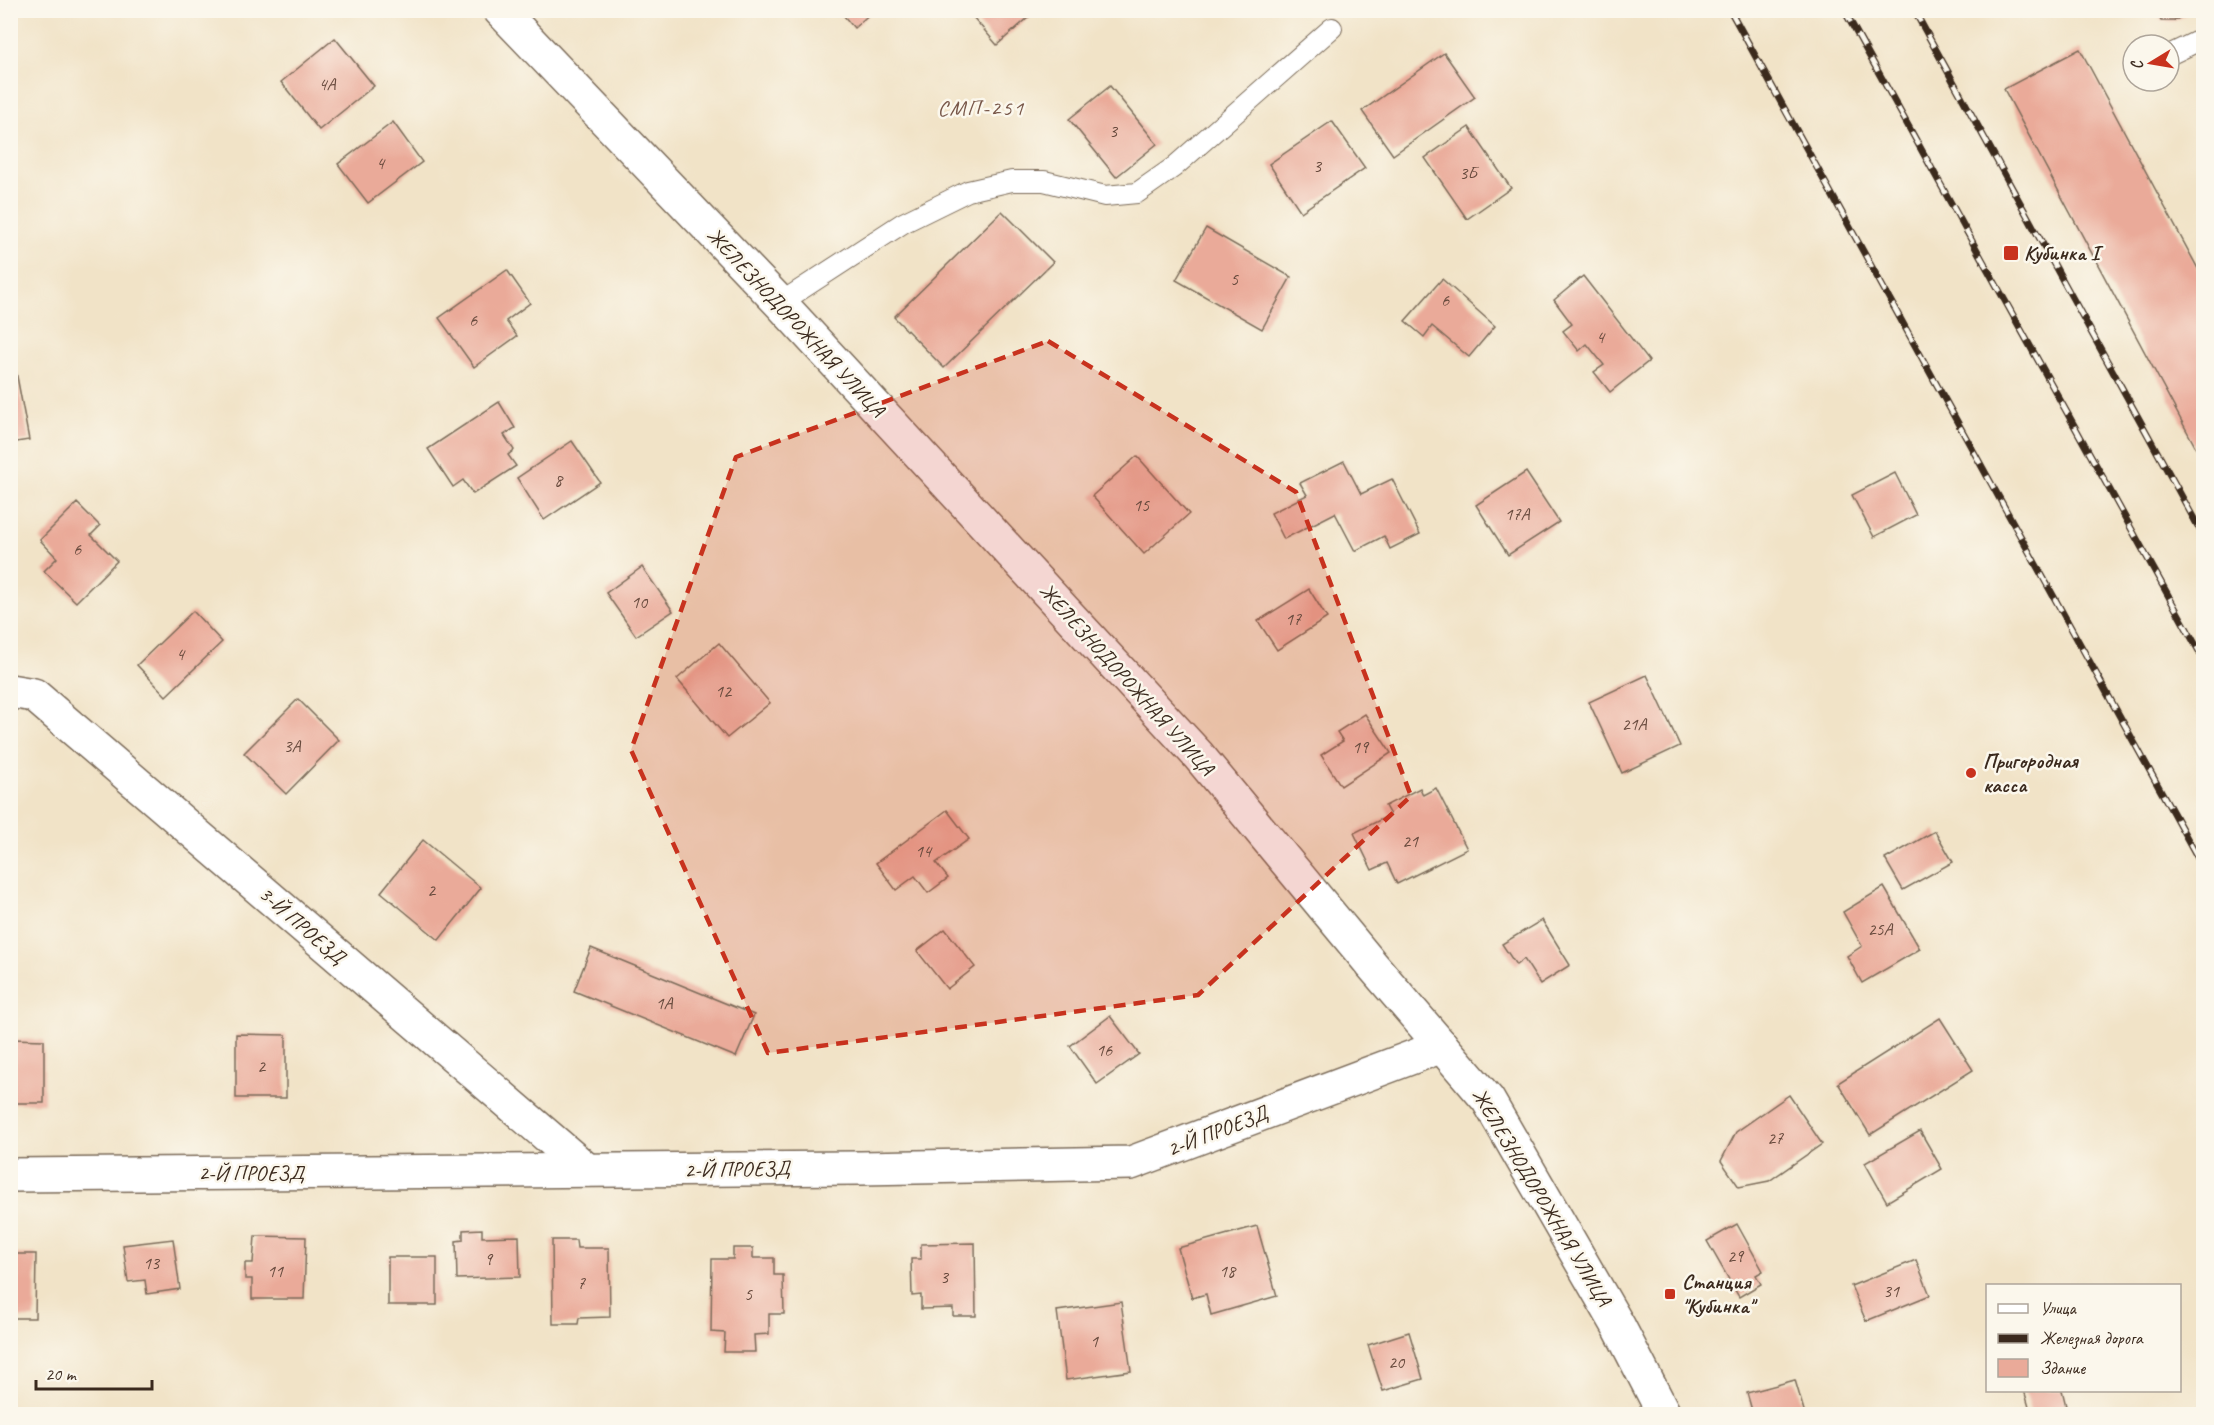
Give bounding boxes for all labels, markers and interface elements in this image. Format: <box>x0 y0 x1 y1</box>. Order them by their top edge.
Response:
north arrow <box>2121 33 2181 93</box>
text: С <box>2126 58 2148 71</box>
house number: 4А <box>318 73 337 95</box>
district label: СМП-251 <box>937 94 1025 122</box>
house number: 3 <box>1109 120 1119 142</box>
house number: 4 <box>376 152 386 174</box>
house number: 3 <box>1313 155 1323 177</box>
house number: 3Б <box>1459 162 1479 184</box>
street label: ЖЕЛЕЗНОДОРОЖНАЯ УЛИЦА <box>702 222 891 423</box>
place label: Кубинка I <box>2024 240 2104 266</box>
marker: Кубинка I <box>2002 244 2020 262</box>
house number: 5 <box>1230 268 1239 290</box>
house number: 6 <box>1441 289 1450 311</box>
house number: 6 <box>469 309 478 331</box>
house number: 4 <box>1596 326 1606 348</box>
house number: 8 <box>554 469 564 491</box>
house number: 15 <box>1133 494 1150 516</box>
house number: 17А <box>1504 503 1531 525</box>
house number: 6 <box>73 538 82 560</box>
street label: ЖЕЛЕЗНОДОРОЖНАЯ УЛИЦА <box>1034 578 1221 781</box>
house number: 10 <box>631 591 649 613</box>
house number: 17 <box>1285 608 1302 630</box>
house number: 4 <box>176 643 186 665</box>
house number: 12 <box>715 680 733 702</box>
house number: 21А <box>1621 713 1648 735</box>
house number: 3А <box>283 735 302 757</box>
house number: 19 <box>1352 736 1370 758</box>
place label: Пригородная касса <box>1983 748 2079 798</box>
marker: Пригородная касса <box>1964 766 1978 780</box>
house number: 21 <box>1402 830 1419 852</box>
house number: 14 <box>915 840 933 862</box>
house number: 2 <box>427 879 437 901</box>
street label: 3-Й ПРОЕЗД <box>254 881 352 971</box>
house number: 25А <box>1867 918 1894 940</box>
house number: 1А <box>655 992 674 1014</box>
house number: 16 <box>1096 1039 1113 1061</box>
house number: 2 <box>257 1055 267 1077</box>
street label: ЖЕЛЕЗНОДОРОЖНАЯ УЛИЦА <box>1467 1084 1618 1312</box>
street label: 2-Й ПРОЕЗД <box>1163 1099 1272 1162</box>
house number: 27 <box>1767 1127 1784 1149</box>
street label: 2-Й ПРОЕЗД <box>684 1155 792 1183</box>
street label: 2-Й ПРОЕЗД <box>198 1160 305 1186</box>
house number: 29 <box>1727 1245 1745 1267</box>
house number: 9 <box>484 1248 494 1270</box>
house number: 13 <box>143 1252 161 1274</box>
house number: 11 <box>267 1260 284 1282</box>
house number: 18 <box>1219 1260 1237 1282</box>
house number: 3 <box>940 1266 950 1288</box>
place label: Станция "Кубинка" <box>1682 1269 1758 1319</box>
house number: 7 <box>577 1272 586 1294</box>
house number: 31 <box>1883 1280 1900 1302</box>
house number: 5 <box>744 1283 753 1305</box>
legend <box>1986 1284 2181 1392</box>
marker: Станция "Кубинка" <box>1663 1287 1677 1301</box>
text: Улица <box>2040 1297 2077 1319</box>
text: Железная дорога <box>2040 1327 2144 1350</box>
house number: 1 <box>1090 1330 1099 1352</box>
house number: 20 <box>1388 1351 1406 1373</box>
scale bar <box>36 1353 152 1391</box>
text: Здание <box>2040 1357 2086 1379</box>
text: 20 m <box>45 1363 78 1385</box>

